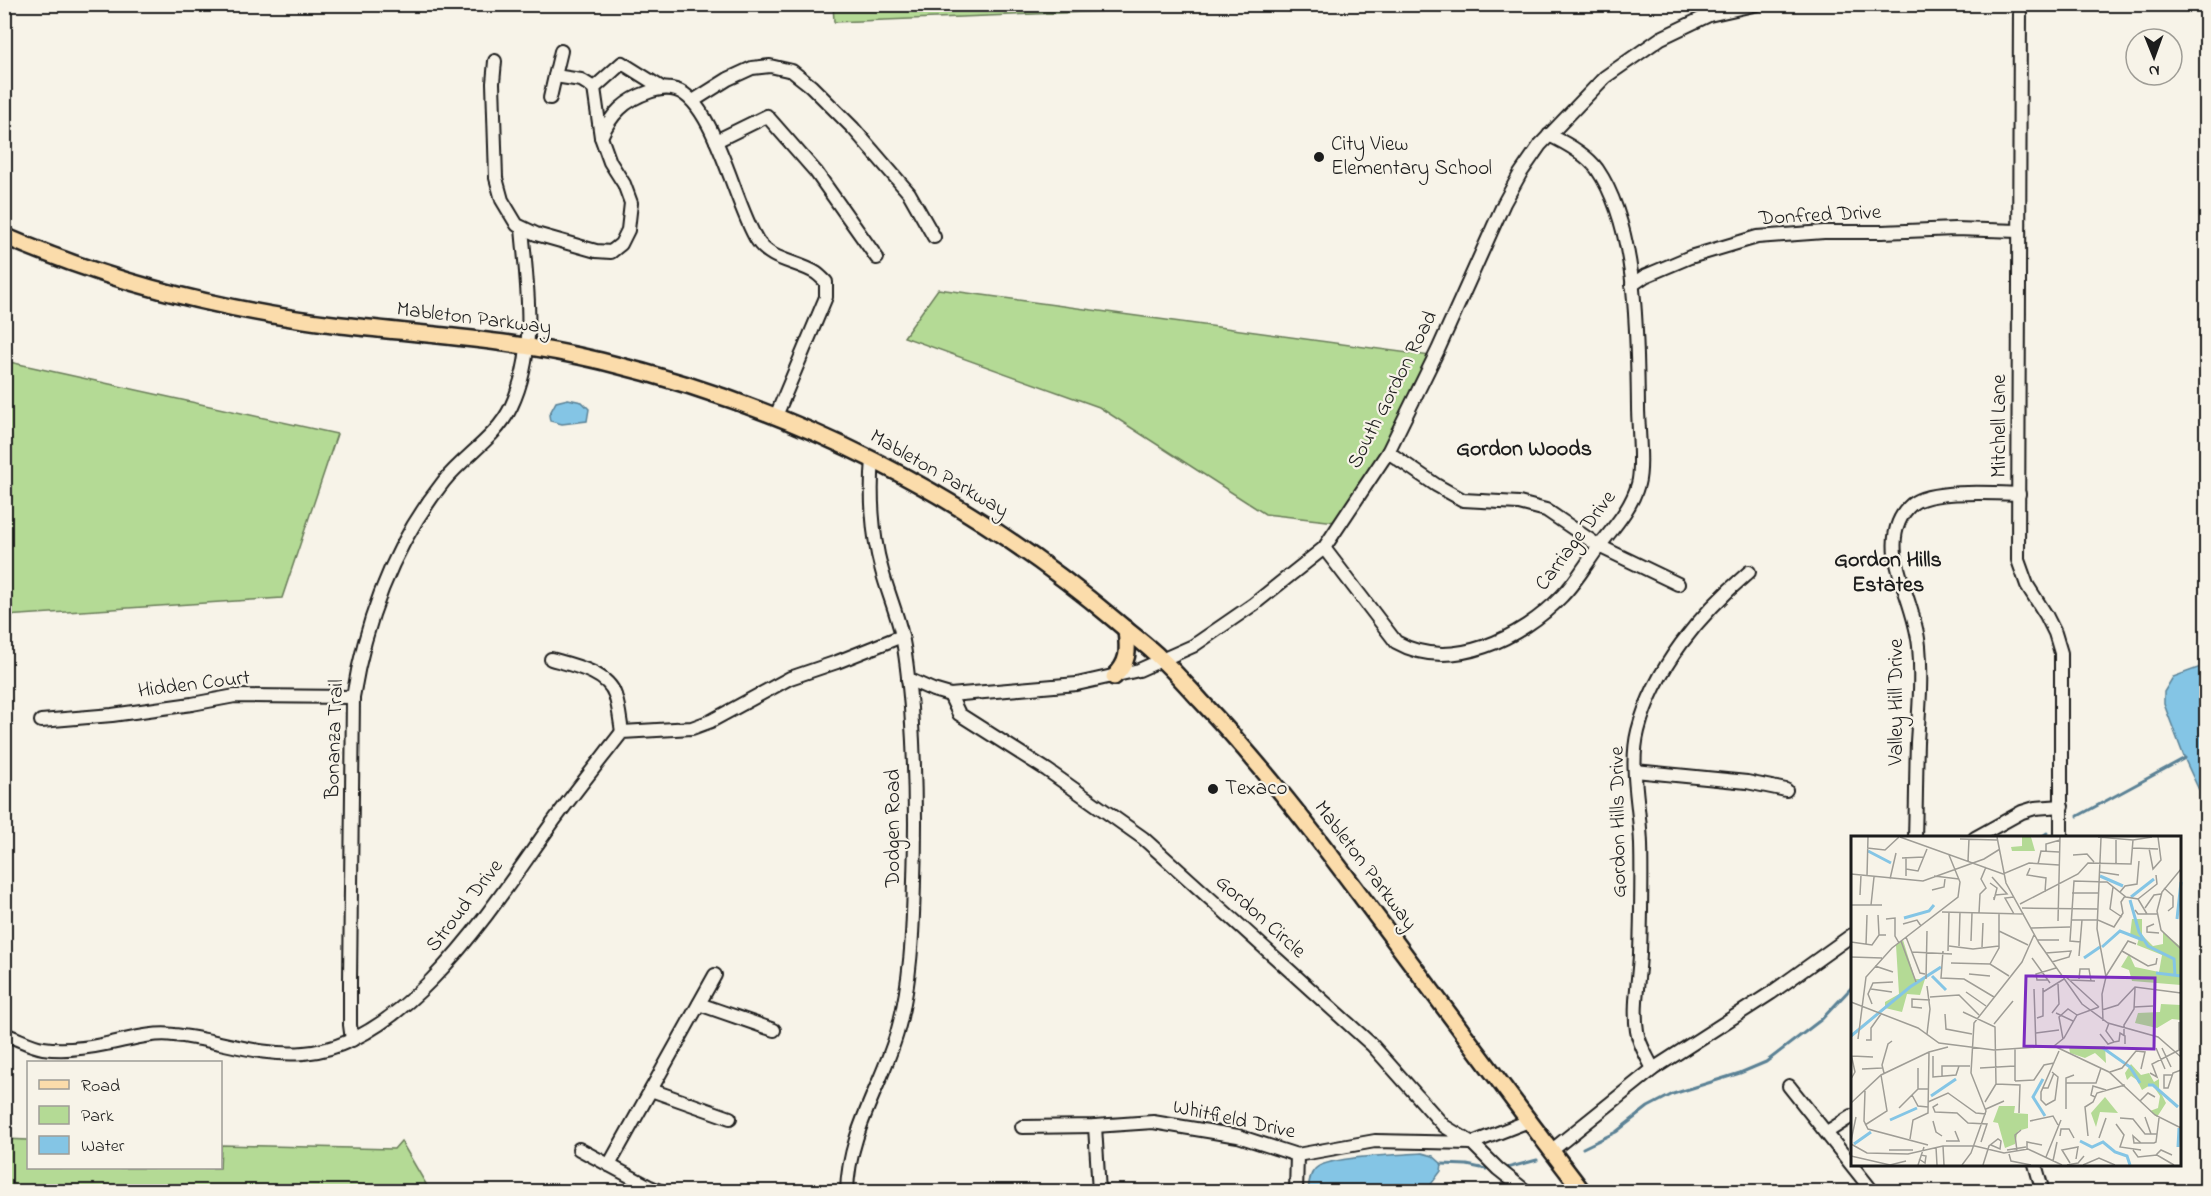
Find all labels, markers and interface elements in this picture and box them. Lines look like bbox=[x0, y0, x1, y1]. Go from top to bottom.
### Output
north arrow bbox=[2124, 27, 2184, 87]
text: N bbox=[2148, 58, 2160, 82]
place label: City View Elementary School bbox=[1331, 130, 1492, 186]
marker: City View Elementary School bbox=[1312, 150, 1326, 164]
street label: Donfred Drive bbox=[1757, 198, 1883, 234]
street label: Mableton Parkway bbox=[395, 295, 553, 345]
street label: South Gordon Road bbox=[1340, 306, 1446, 474]
street label: Mitchell Lane bbox=[1985, 374, 2015, 478]
street label: Mableton Parkway bbox=[863, 422, 1014, 528]
district label: Gordon Woods bbox=[1456, 434, 1592, 466]
street label: Carriage Drive bbox=[1528, 484, 1626, 599]
district label: Gordon Hills Estates bbox=[1834, 545, 1942, 602]
street label: Valley Hill Drive bbox=[1882, 638, 1914, 766]
street label: Hidden Court bbox=[136, 663, 252, 707]
street label: Bonanza Trail bbox=[318, 679, 352, 800]
street label: Gordon Hills Drive bbox=[1603, 745, 1635, 898]
street label: Dodgen Road bbox=[879, 769, 911, 888]
place label: Texaco bbox=[1225, 774, 1288, 804]
marker: Texaco bbox=[1206, 782, 1220, 796]
street label: Mableton Parkway bbox=[1305, 795, 1424, 938]
inset map bbox=[1851, 836, 2181, 1166]
street label: Stroud Drive bbox=[419, 853, 511, 959]
street label: Gordon Circle bbox=[1208, 868, 1312, 966]
legend bbox=[27, 1061, 222, 1169]
text: Road bbox=[81, 1074, 120, 1100]
street label: Whitfield Drive bbox=[1170, 1092, 1299, 1148]
text: Park bbox=[81, 1104, 114, 1130]
text: Water bbox=[81, 1134, 125, 1160]

